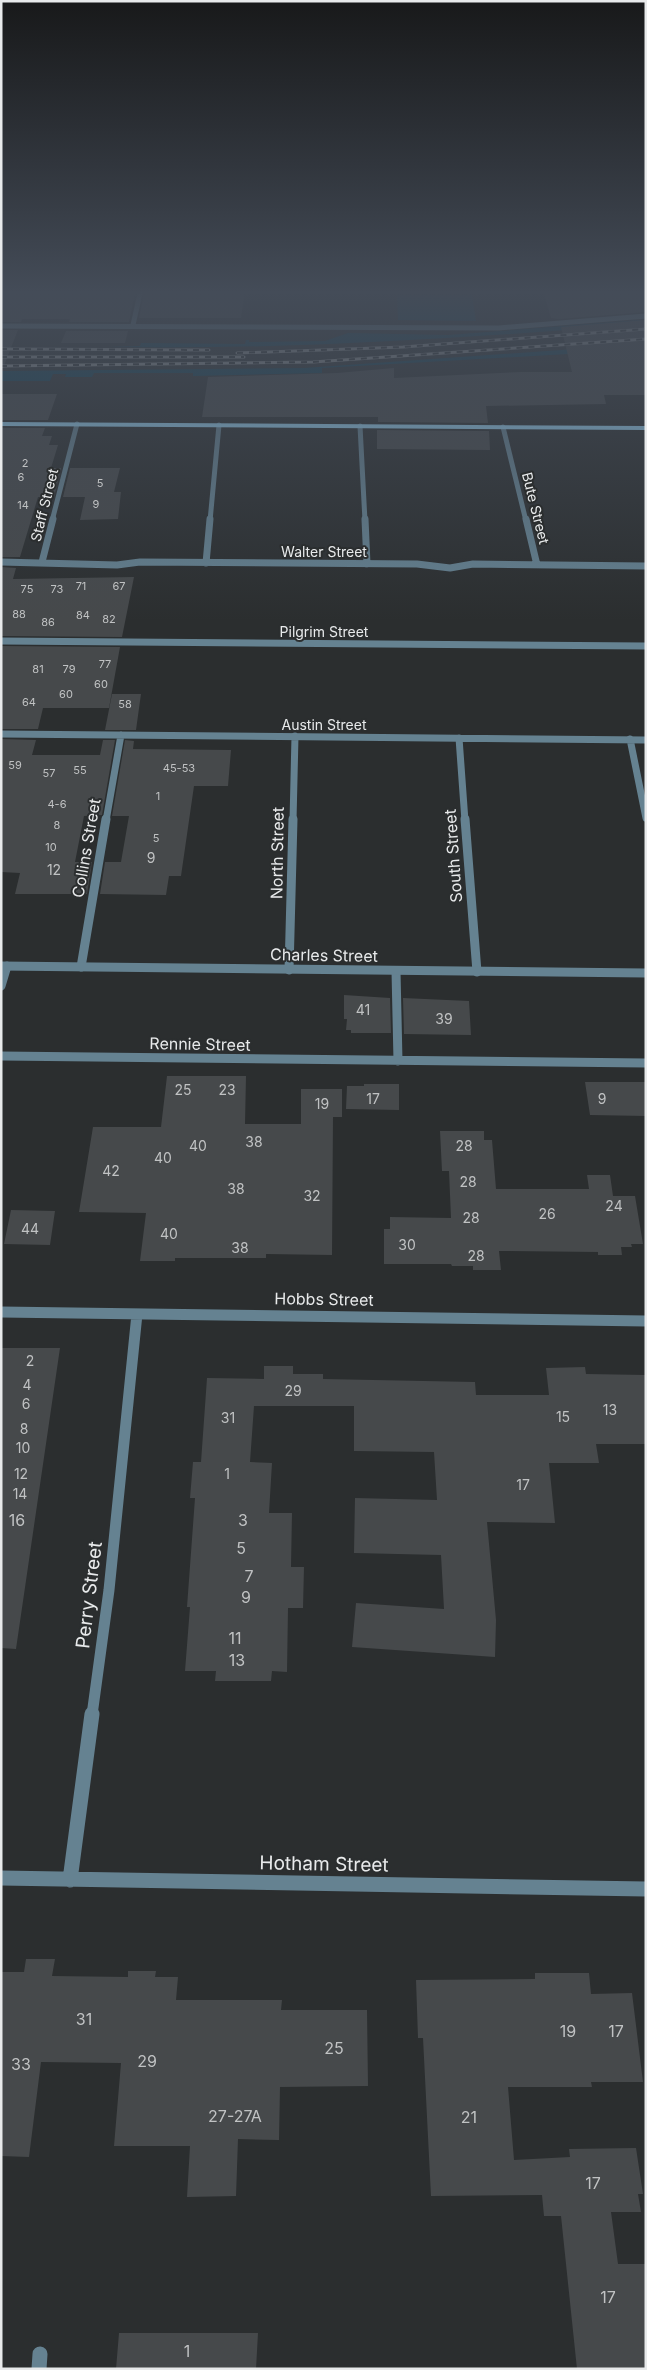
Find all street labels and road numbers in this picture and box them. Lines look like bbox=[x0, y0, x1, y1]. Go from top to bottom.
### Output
street label: Staff Street bbox=[27, 466, 61, 543]
street label: Bute Street bbox=[519, 470, 553, 546]
street label: Walter Street bbox=[281, 543, 367, 560]
street label: Pilgrim Street bbox=[280, 623, 369, 640]
street label: Austin Street bbox=[281, 716, 367, 733]
street label: Collins Street bbox=[67, 797, 105, 899]
street label: North Street bbox=[266, 807, 288, 899]
street label: South Street bbox=[440, 809, 466, 903]
street label: Charles Street bbox=[270, 944, 378, 966]
street label: Rennie Street bbox=[149, 1033, 251, 1055]
street label: Hobbs Street bbox=[274, 1288, 374, 1310]
street label: Perry Street bbox=[71, 1540, 107, 1650]
street label: Hotham Street bbox=[259, 1851, 389, 1877]

